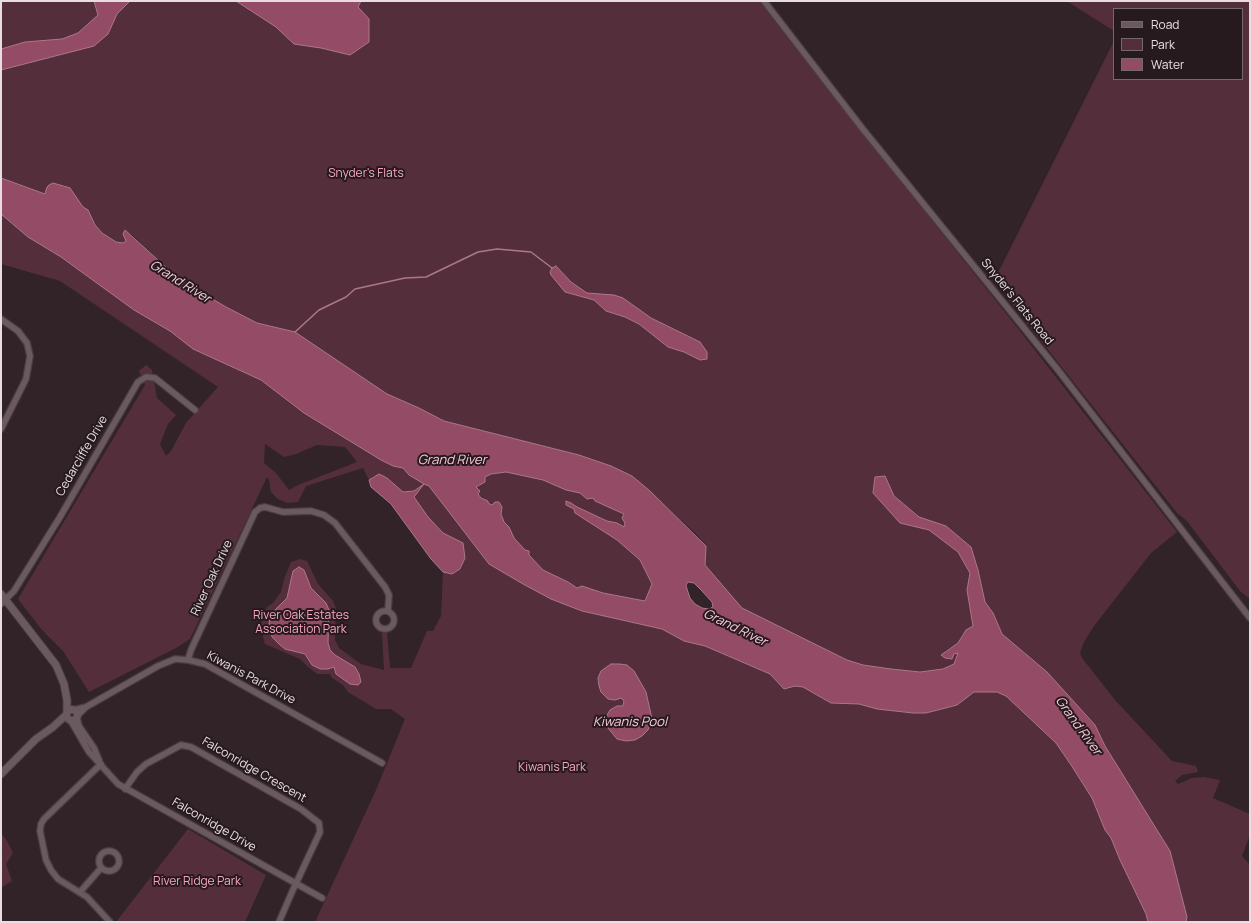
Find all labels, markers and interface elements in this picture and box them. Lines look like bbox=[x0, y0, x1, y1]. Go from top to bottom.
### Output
legend bbox=[1113, 8, 1243, 80]
text: Road bbox=[1151, 16, 1179, 33]
text: Park bbox=[1151, 36, 1175, 53]
text: Water bbox=[1151, 56, 1184, 73]
park label: Snyder's Flats bbox=[328, 167, 404, 181]
street label: Snyder's Flats Road bbox=[978, 256, 1056, 348]
water label: Grand River bbox=[147, 257, 213, 307]
street label: Cedarcliffe Drive bbox=[53, 413, 111, 499]
water label: Grand River bbox=[418, 452, 486, 468]
street label: River Oak Drive bbox=[188, 538, 236, 618]
water label: Grand River bbox=[701, 606, 769, 650]
park label: River Oak Estates Association Park bbox=[253, 609, 349, 637]
street label: Kiwanis Park Drive bbox=[204, 649, 298, 707]
water label: Grand River bbox=[1052, 694, 1104, 758]
water label: Kiwanis Pool bbox=[593, 714, 667, 730]
street label: Falconridge Crescent bbox=[199, 734, 309, 806]
park label: Kiwanis Park bbox=[518, 761, 586, 775]
street label: Falconridge Drive bbox=[169, 795, 259, 855]
park label: River Ridge Park bbox=[153, 875, 241, 889]

